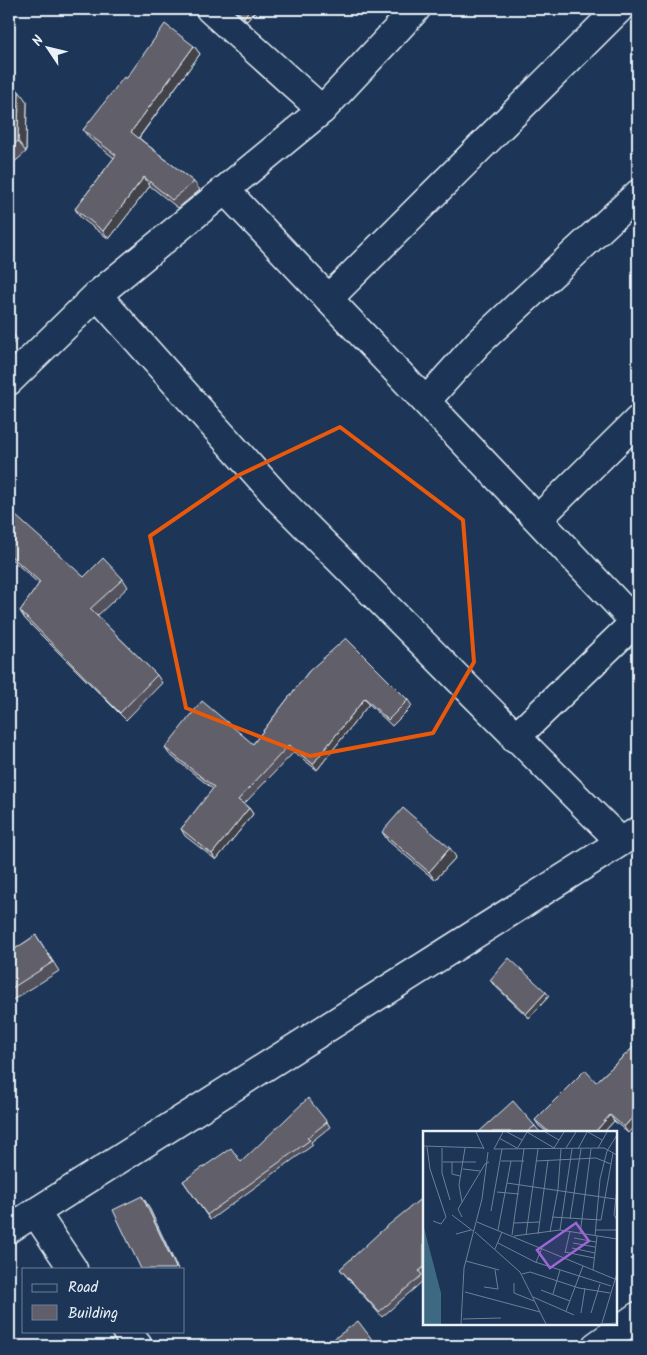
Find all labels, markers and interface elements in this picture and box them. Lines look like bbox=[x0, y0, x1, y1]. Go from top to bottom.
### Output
north arrow bbox=[22, 22, 72, 72]
text: N bbox=[27, 31, 50, 51]
inset map bbox=[423, 1131, 617, 1325]
legend bbox=[22, 1268, 185, 1332]
text: Road bbox=[68, 1276, 99, 1300]
text: Building bbox=[68, 1302, 118, 1326]

